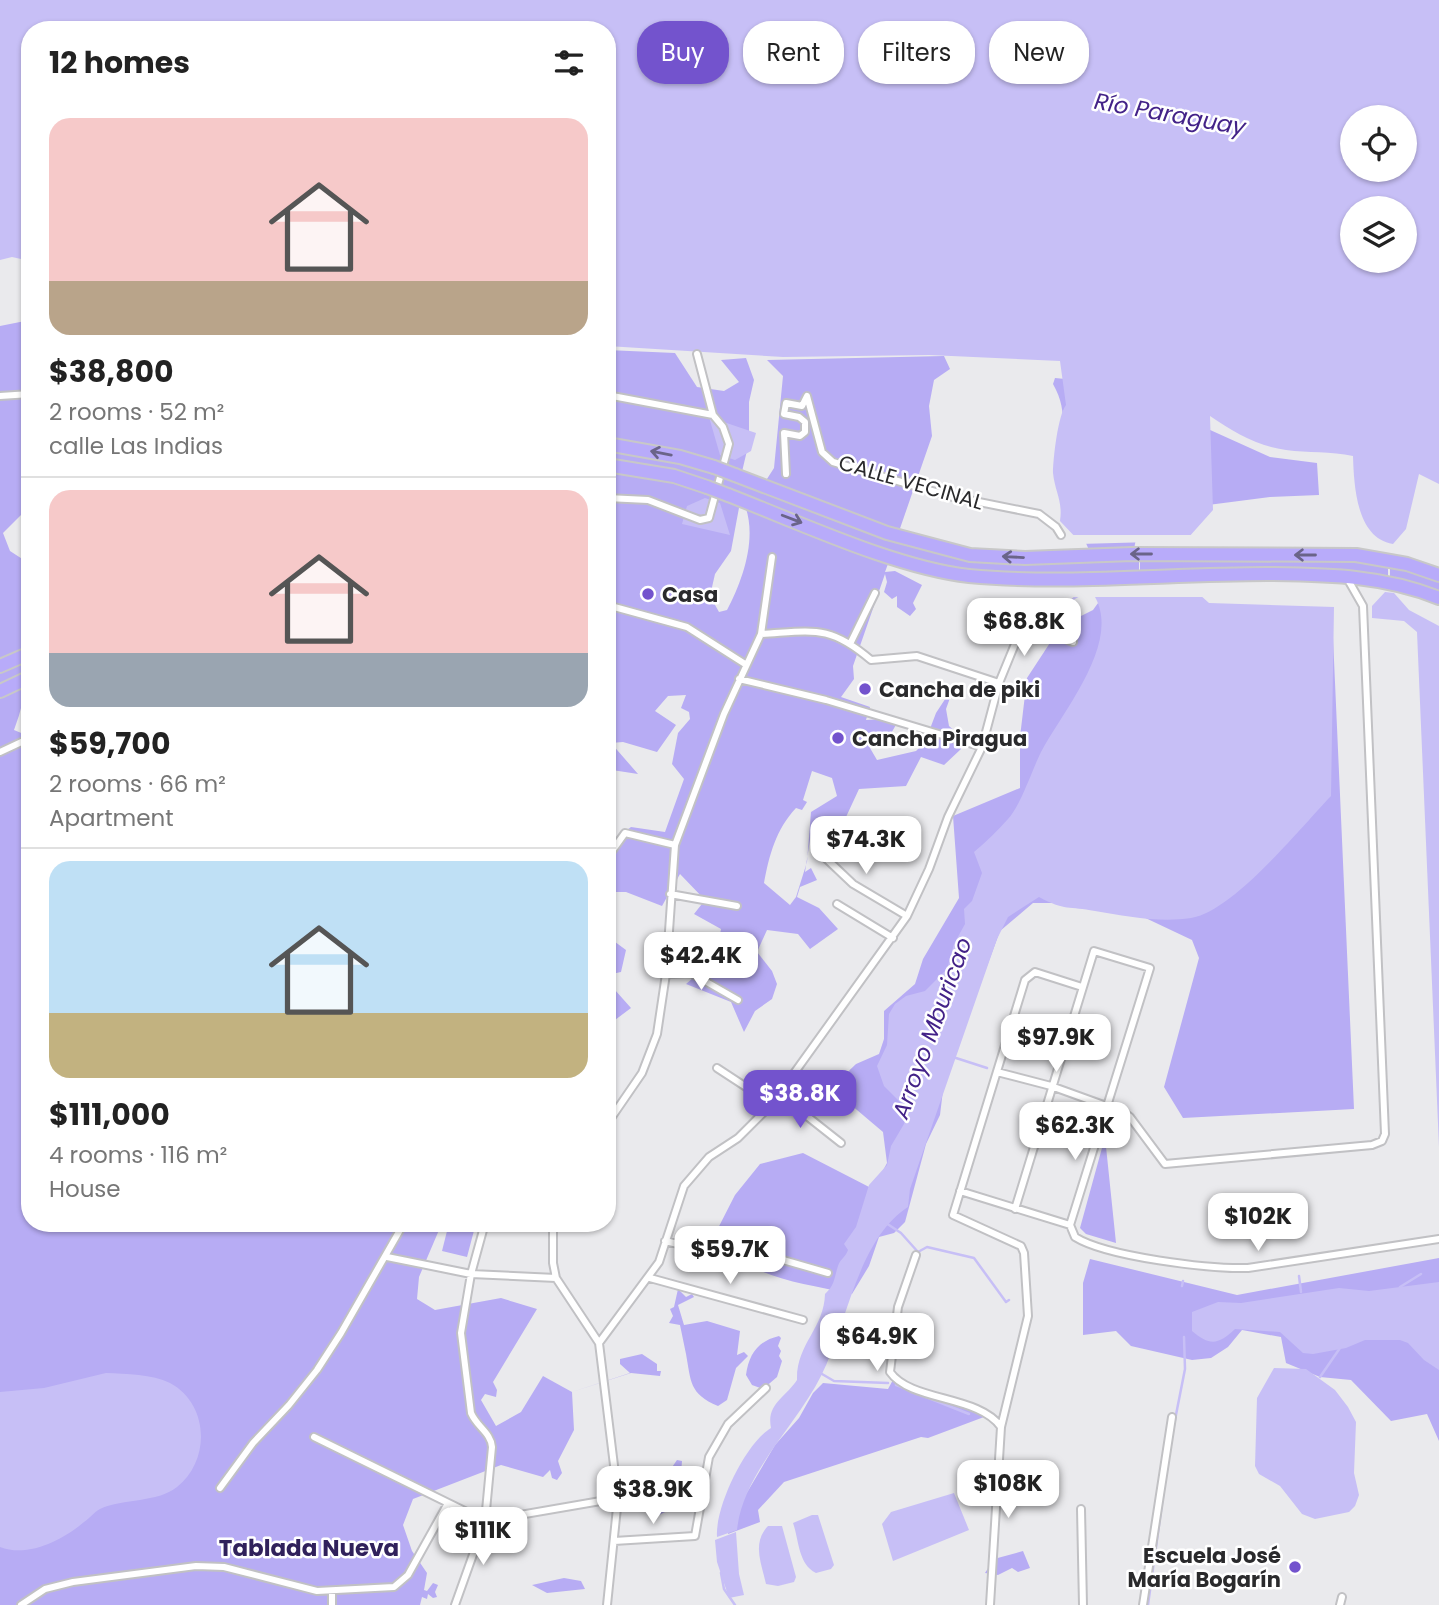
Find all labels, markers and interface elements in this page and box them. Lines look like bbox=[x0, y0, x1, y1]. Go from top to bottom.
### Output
chip: Buy bbox=[637, 21, 729, 84]
chip: Rent bbox=[743, 21, 844, 84]
chip: Filters bbox=[858, 21, 975, 84]
chip: New bbox=[989, 21, 1089, 84]
text: 12 homes bbox=[49, 41, 190, 84]
icon: filters bbox=[550, 44, 588, 82]
water label: Río Paraguay bbox=[1092, 85, 1249, 143]
map controls bbox=[1340, 105, 1417, 273]
button: locate bbox=[1340, 105, 1417, 182]
icon: home bbox=[256, 164, 382, 290]
button: layers bbox=[1340, 196, 1417, 273]
text: $38,800 bbox=[49, 350, 174, 393]
text: 2 rooms · 52 m² bbox=[49, 396, 224, 428]
text: calle Las Indias bbox=[49, 430, 223, 462]
one-way arrow bbox=[650, 446, 673, 459]
street label: CALLE VECINAL bbox=[835, 447, 987, 517]
one-way arrow bbox=[780, 514, 802, 526]
icon: home bbox=[256, 536, 382, 662]
one-way arrow bbox=[1130, 547, 1153, 561]
one-way arrow bbox=[1294, 548, 1317, 562]
one-way arrow bbox=[1002, 550, 1025, 563]
place label: Casa bbox=[662, 580, 718, 609]
marker: Casa bbox=[640, 586, 656, 602]
pin: $68.8K bbox=[967, 598, 1081, 658]
text: $68.8K bbox=[983, 605, 1065, 637]
place label: Cancha de piki bbox=[879, 675, 1040, 704]
marker: Cancha de piki bbox=[857, 681, 873, 697]
text: $59,700 bbox=[49, 722, 170, 765]
place label: Cancha Piragua bbox=[852, 724, 1027, 753]
marker: Cancha Piragua bbox=[830, 730, 846, 746]
text: 2 rooms · 66 m² bbox=[49, 768, 226, 800]
text: Apartment bbox=[49, 802, 174, 834]
pin: $74.3K bbox=[809, 816, 923, 876]
text: $74.3K bbox=[826, 823, 906, 855]
icon: home bbox=[256, 907, 382, 1033]
pin: $42.4K bbox=[644, 932, 758, 992]
water label: Arroyo Mburicao bbox=[884, 933, 980, 1124]
text: $42.4K bbox=[660, 939, 742, 971]
pin: $97.9K bbox=[999, 1014, 1113, 1074]
text: $97.9K bbox=[1017, 1021, 1095, 1053]
pin: $38.8K bbox=[743, 1070, 857, 1130]
text: $38.8K bbox=[759, 1077, 841, 1109]
text: $111,000 bbox=[49, 1093, 170, 1136]
pin: $62.3K bbox=[1018, 1102, 1132, 1162]
text: $62.3K bbox=[1035, 1109, 1115, 1141]
text: 4 rooms · 116 m² bbox=[49, 1139, 227, 1171]
text: House bbox=[49, 1173, 121, 1205]
pin: $102K bbox=[1209, 1194, 1307, 1253]
text: $102K bbox=[1224, 1200, 1292, 1232]
pin: $59.7K bbox=[673, 1226, 787, 1286]
text: $59.7K bbox=[690, 1233, 770, 1265]
pin: $64.9K bbox=[820, 1314, 934, 1373]
text: $64.9K bbox=[836, 1320, 918, 1352]
pin: $108K bbox=[959, 1460, 1057, 1520]
pin: $38.9K bbox=[596, 1466, 710, 1526]
text: $108K bbox=[973, 1467, 1043, 1499]
text: $38.9K bbox=[613, 1473, 693, 1505]
pin: $111K bbox=[434, 1508, 532, 1567]
text: $111K bbox=[454, 1514, 512, 1546]
district label: Tablada Nueva bbox=[219, 1532, 399, 1564]
place label: Escuela José María Bogarín bbox=[1127, 1541, 1281, 1594]
marker: Escuela José María Bogarín bbox=[1287, 1559, 1303, 1575]

